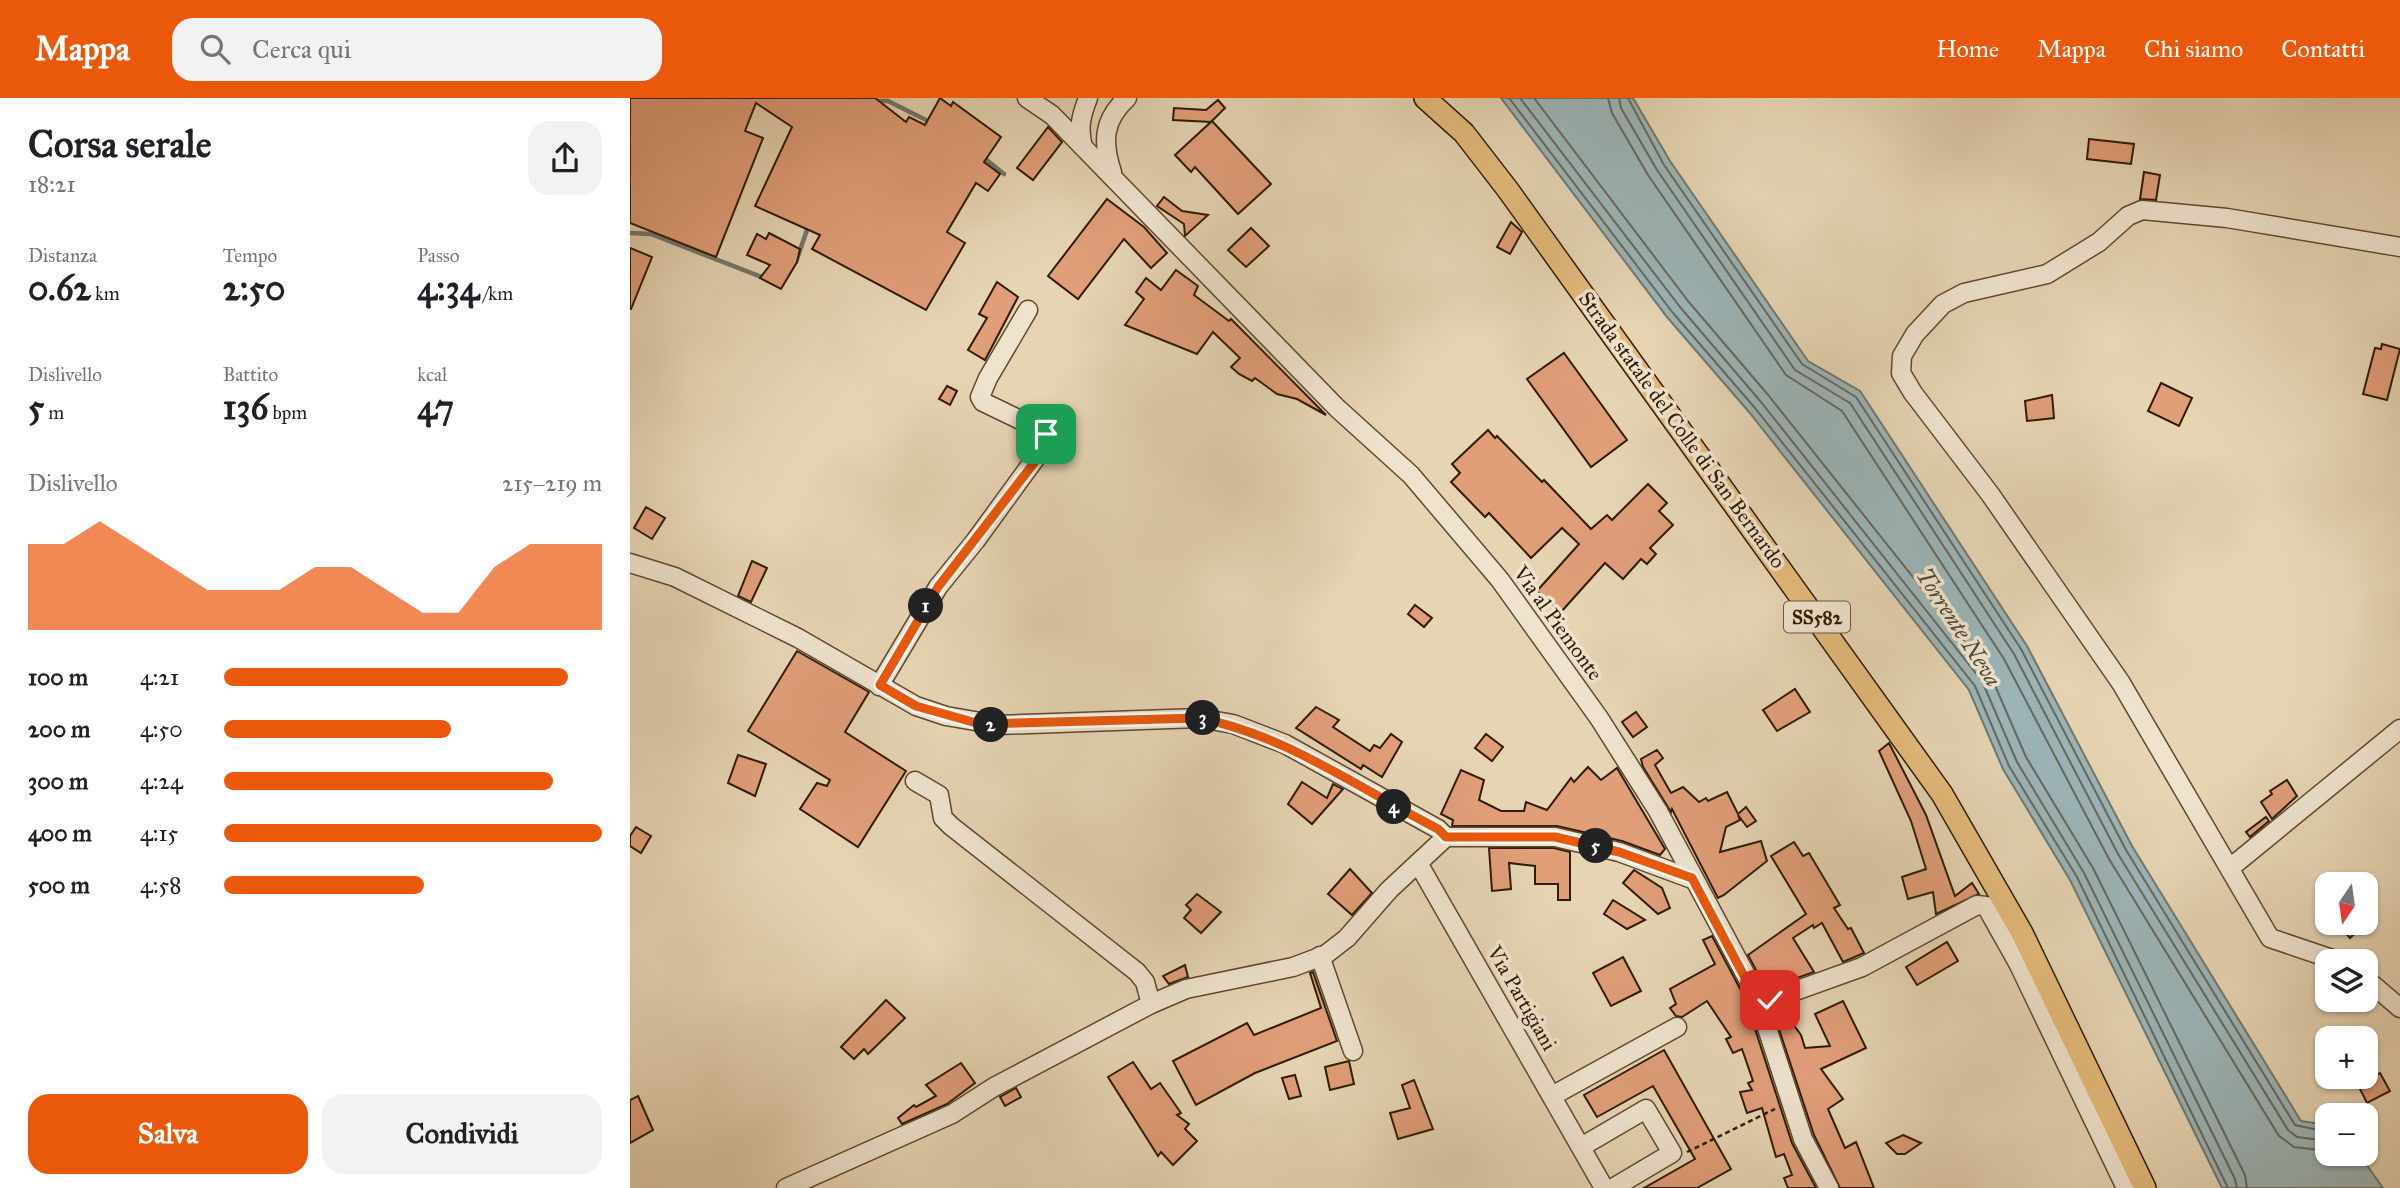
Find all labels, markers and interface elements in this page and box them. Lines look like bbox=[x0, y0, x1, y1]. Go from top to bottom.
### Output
search box bbox=[172, 18, 662, 81]
text: Mappa bbox=[35, 29, 130, 69]
icon: search bbox=[196, 30, 234, 68]
text: Cerca qui bbox=[252, 33, 351, 65]
text: Home bbox=[1936, 34, 1999, 64]
text: Mappa bbox=[2037, 34, 2106, 64]
text: Chi siamo bbox=[2144, 34, 2243, 64]
text: Contatti bbox=[2281, 34, 2365, 64]
text: Corsa serale bbox=[28, 121, 212, 167]
button: share bbox=[528, 121, 602, 195]
text: 18:21 bbox=[28, 170, 76, 198]
text: Distanza bbox=[28, 244, 97, 267]
text: Tempo bbox=[223, 244, 277, 267]
text: Passo bbox=[417, 244, 459, 267]
text: 0.62 bbox=[28, 267, 91, 310]
text: 2:50 bbox=[223, 267, 285, 310]
text: 4:34 bbox=[417, 267, 479, 310]
text: km bbox=[91, 282, 120, 305]
text: /km bbox=[479, 282, 513, 305]
street label: Strada statale del Colle di San Bernardo bbox=[1573, 287, 1791, 574]
text: Dislivello bbox=[28, 363, 102, 386]
text: Battito bbox=[223, 363, 278, 386]
text: kcal bbox=[417, 363, 447, 386]
text: 5 bbox=[28, 386, 44, 429]
text: 136 bbox=[223, 386, 268, 429]
text: 47 bbox=[417, 386, 454, 429]
text: m bbox=[44, 401, 64, 424]
text: bpm bbox=[268, 401, 307, 424]
pin bbox=[1016, 404, 1076, 464]
icon: arrive bbox=[1027, 415, 1065, 453]
text: Dislivello bbox=[28, 469, 118, 497]
text: 215–219 m bbox=[502, 469, 602, 497]
street label: Via al Piemonte bbox=[1507, 560, 1608, 685]
water label: Torrente Neva bbox=[1910, 563, 2008, 691]
pin: 1 bbox=[908, 588, 944, 624]
text: 1 bbox=[922, 594, 929, 617]
road number: SS582 bbox=[1784, 602, 1850, 632]
text: 100 m bbox=[28, 663, 88, 691]
text: 4:21 bbox=[140, 663, 179, 691]
pin: 3 bbox=[1186, 700, 1220, 736]
text: 3 bbox=[1199, 706, 1206, 729]
pin: 2 bbox=[974, 708, 1008, 742]
text: 2 bbox=[986, 713, 995, 736]
text: 200 m bbox=[28, 715, 90, 743]
text: 4:50 bbox=[140, 715, 183, 743]
text: 300 m bbox=[28, 767, 88, 795]
text: 4:24 bbox=[140, 767, 183, 795]
pin: 4 bbox=[1376, 790, 1412, 824]
text: 4 bbox=[1388, 795, 1399, 818]
text: 400 m bbox=[28, 819, 92, 847]
text: 4:15 bbox=[140, 819, 178, 847]
pin: 5 bbox=[1578, 828, 1614, 864]
text: 5 bbox=[1591, 834, 1600, 857]
text: 500 m bbox=[28, 871, 90, 899]
text: 4:58 bbox=[140, 871, 182, 899]
north arrow bbox=[2315, 872, 2378, 934]
map controls bbox=[2315, 872, 2378, 1166]
street label: Via Partigiani bbox=[1481, 940, 1563, 1055]
button: layers bbox=[2315, 949, 2378, 1012]
pin bbox=[1740, 970, 1800, 1030]
icon: check bbox=[1751, 981, 1789, 1019]
button: + bbox=[2315, 1026, 2378, 1089]
button: Salva bbox=[28, 1094, 308, 1174]
button: Condividi bbox=[322, 1094, 602, 1174]
button: − bbox=[2315, 1103, 2378, 1166]

